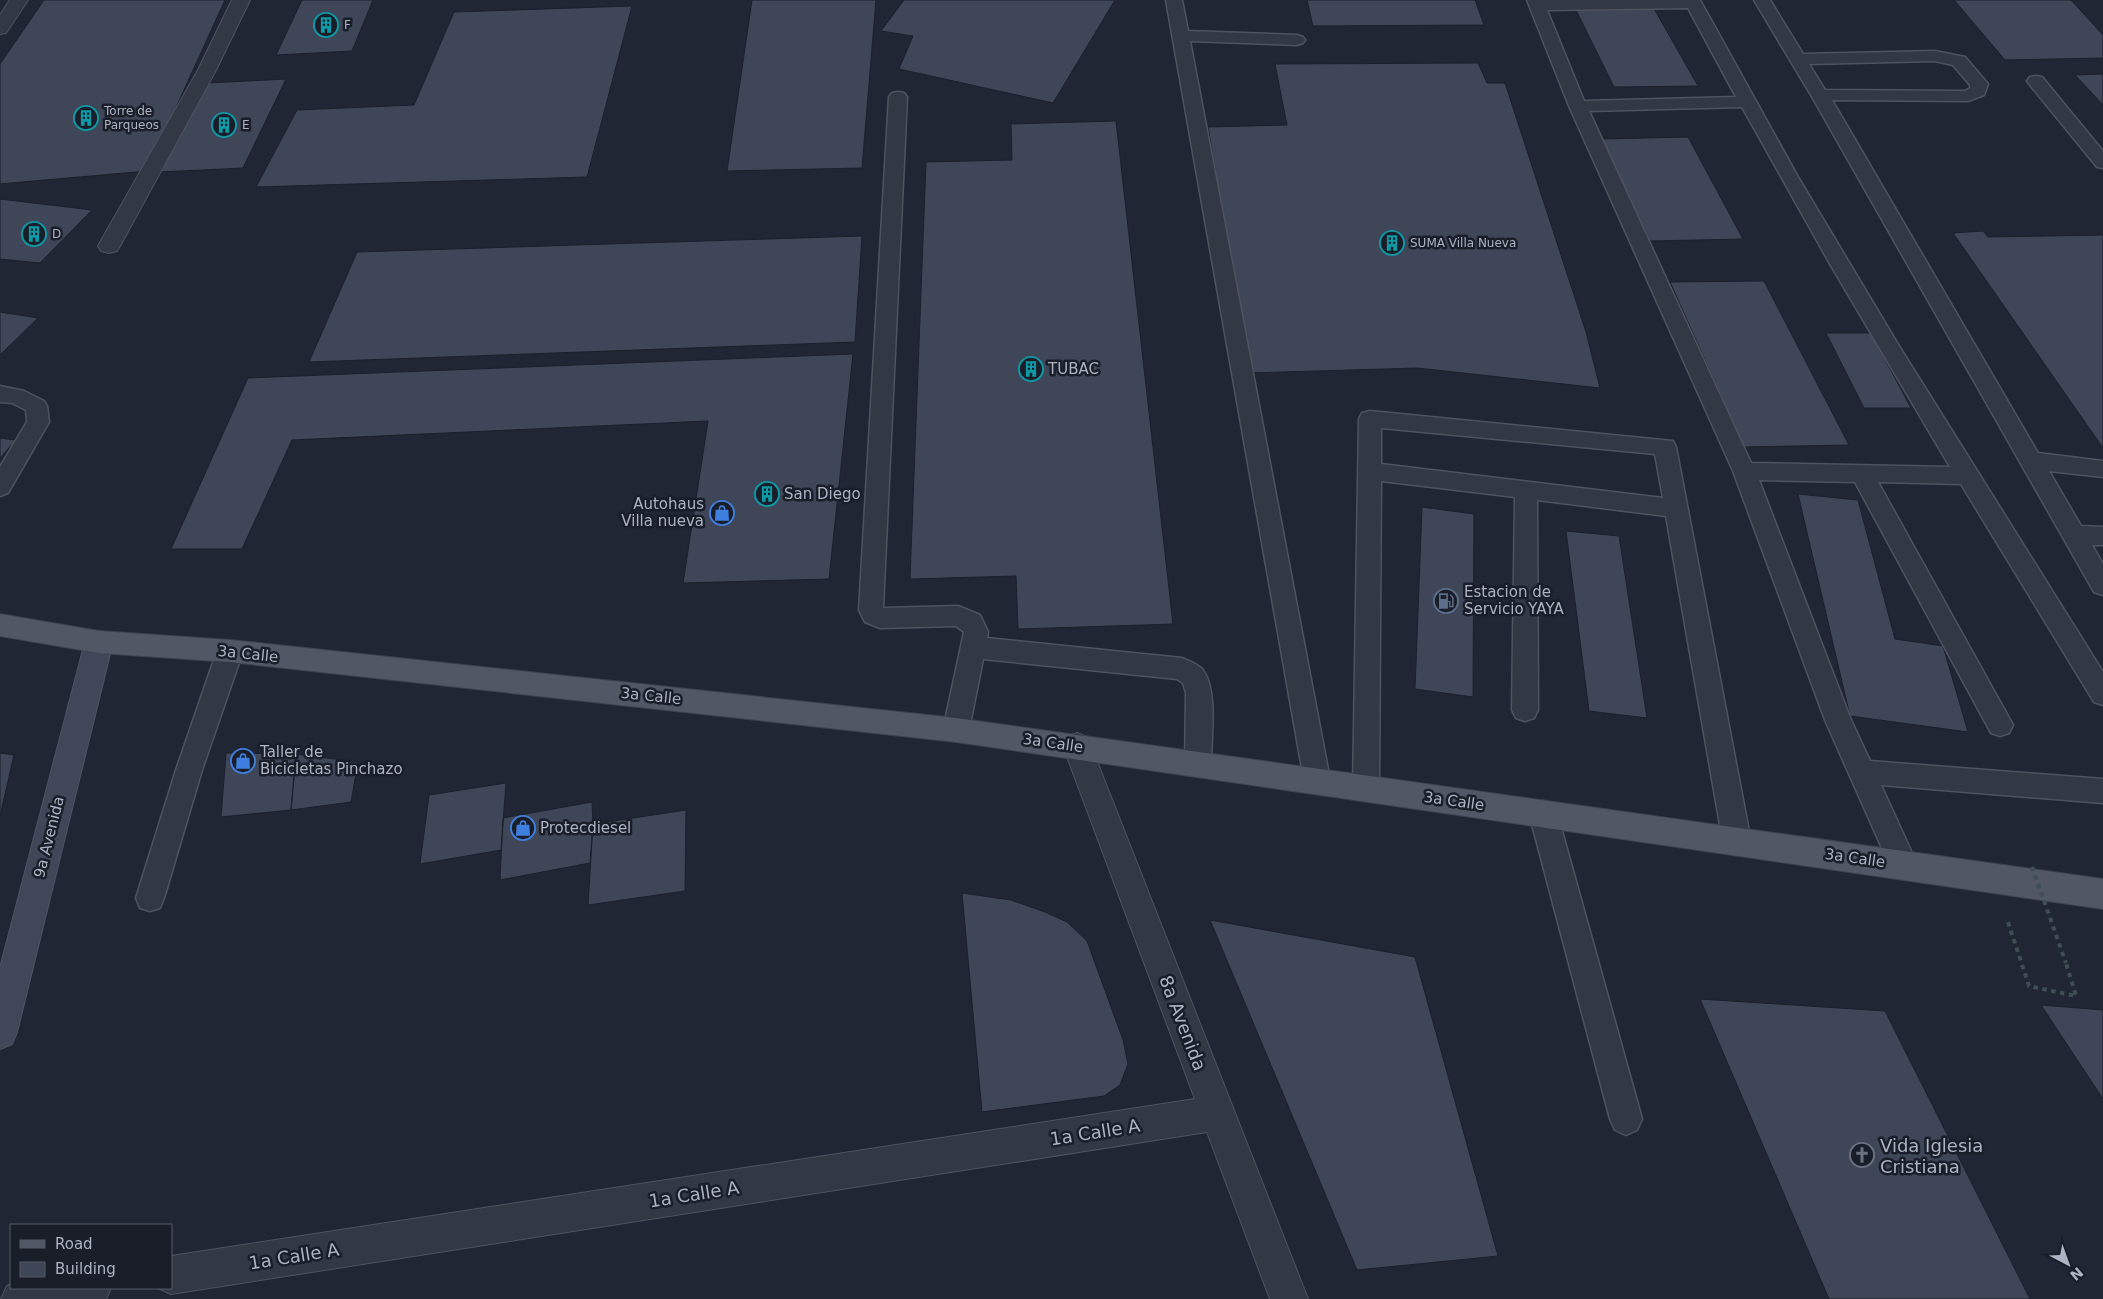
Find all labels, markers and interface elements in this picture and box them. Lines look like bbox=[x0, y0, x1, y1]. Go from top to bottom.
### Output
building icon: F bbox=[313, 12, 339, 38]
place label: F bbox=[344, 18, 351, 32]
place label: Torre de Parqueos bbox=[103, 104, 159, 132]
building icon: Torre de Parqueos bbox=[73, 105, 99, 131]
building icon: E bbox=[211, 112, 237, 138]
place label: E bbox=[242, 118, 250, 132]
building icon: D bbox=[21, 221, 47, 247]
place label: D bbox=[52, 227, 61, 241]
building icon: SUMA Villa Nueva bbox=[1379, 230, 1405, 256]
place label: SUMA Villa Nueva bbox=[1410, 236, 1516, 250]
building icon: TUBAC bbox=[1018, 356, 1044, 382]
place label: TUBAC bbox=[1047, 360, 1099, 378]
building icon: San Diego bbox=[754, 481, 780, 507]
place label: San Diego bbox=[784, 485, 861, 503]
place label: Autohaus Villa nueva bbox=[621, 495, 704, 530]
shop icon: Autohaus Villa nueva bbox=[709, 500, 735, 526]
place label: Estacion de Servicio YAYA bbox=[1464, 583, 1564, 618]
fuel station icon: Estacion de Servicio YAYA bbox=[1433, 588, 1459, 614]
street label: 3a Calle bbox=[217, 642, 279, 666]
street label: 3a Calle bbox=[620, 684, 682, 708]
street label: 3a Calle bbox=[1022, 730, 1084, 756]
place label: Taller de Bicicletas Pinchazo bbox=[259, 743, 403, 778]
shop icon: Taller de Bicicletas Pinchazo bbox=[230, 748, 256, 774]
street label: 3a Calle bbox=[1423, 788, 1485, 814]
street label: 9a Avenida bbox=[30, 794, 68, 880]
shop icon: Protecdiesel bbox=[510, 815, 536, 841]
place label: Protecdiesel bbox=[540, 819, 631, 837]
street label: 3a Calle bbox=[1824, 845, 1886, 871]
street label: 8a Avenida bbox=[1155, 973, 1211, 1073]
street label: 1a Calle A bbox=[1048, 1114, 1142, 1149]
place label: Vida Iglesia Cristiana bbox=[1880, 1135, 1983, 1177]
church icon: Vida Iglesia Cristiana bbox=[1849, 1142, 1875, 1168]
street label: 1a Calle A bbox=[647, 1176, 741, 1211]
legend bbox=[10, 1224, 172, 1289]
text: Road bbox=[55, 1235, 93, 1253]
street label: 1a Calle A bbox=[247, 1238, 341, 1273]
north arrow bbox=[2043, 1239, 2093, 1289]
text: Building bbox=[55, 1260, 116, 1278]
text: N bbox=[2067, 1264, 2086, 1284]

